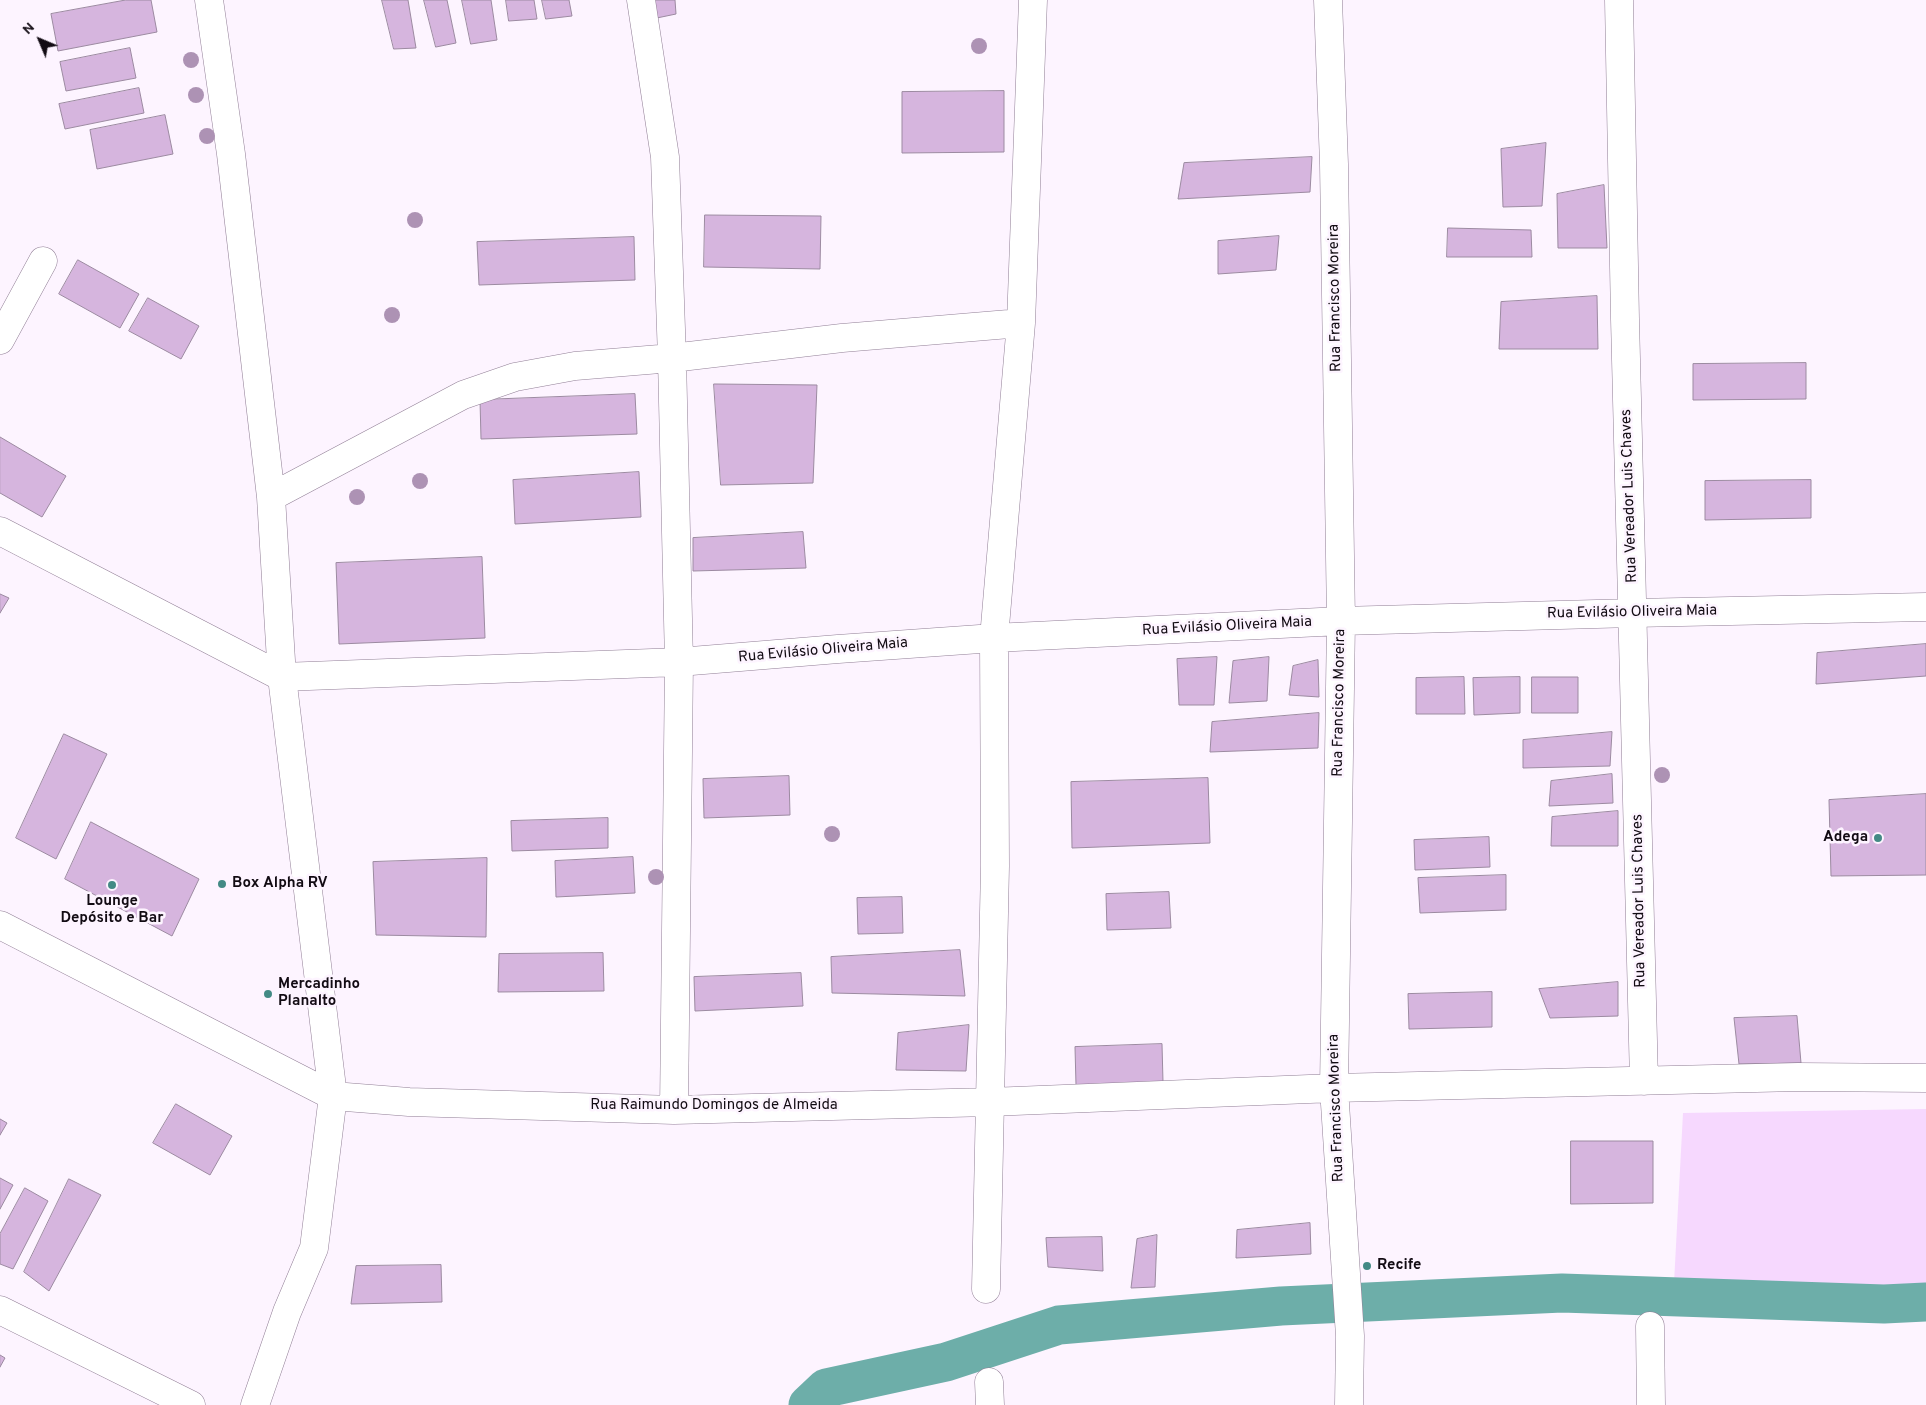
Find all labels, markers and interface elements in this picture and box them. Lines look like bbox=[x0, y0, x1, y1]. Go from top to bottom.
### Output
north arrow bbox=[15, 15, 65, 65]
text: N bbox=[19, 19, 39, 39]
street label: Rua Francisco Moreira bbox=[1326, 224, 1346, 372]
street label: Rua Vereador Luis Chaves bbox=[1618, 409, 1642, 583]
street label: Rua Evilásio Oliveira Maia bbox=[1547, 603, 1717, 623]
street label: Rua Evilásio Oliveira Maia bbox=[1142, 614, 1312, 640]
street label: Rua Francisco Moreira bbox=[1330, 629, 1350, 777]
street label: Rua Evilásio Oliveira Maia bbox=[737, 635, 909, 667]
street label: Rua Vereador Luis Chaves bbox=[1629, 814, 1651, 988]
place label: Adega bbox=[1823, 829, 1868, 847]
marker: Adega bbox=[1872, 832, 1884, 844]
place label: Box Alpha RV bbox=[232, 875, 328, 893]
marker: Box Alpha RV bbox=[216, 878, 228, 890]
marker: Lounge Depósito e Bar bbox=[106, 879, 118, 891]
place label: Lounge Depósito e Bar bbox=[60, 893, 164, 928]
place label: Mercadinho Planalto bbox=[278, 976, 360, 1011]
marker: Mercadinho Planalto bbox=[262, 988, 274, 1000]
street label: Rua Francisco Moreira bbox=[1325, 1034, 1349, 1182]
street label: Rua Raimundo Domingos de Almeida bbox=[590, 1097, 838, 1115]
place label: Recife bbox=[1377, 1257, 1421, 1275]
marker: Recife bbox=[1361, 1260, 1373, 1272]

